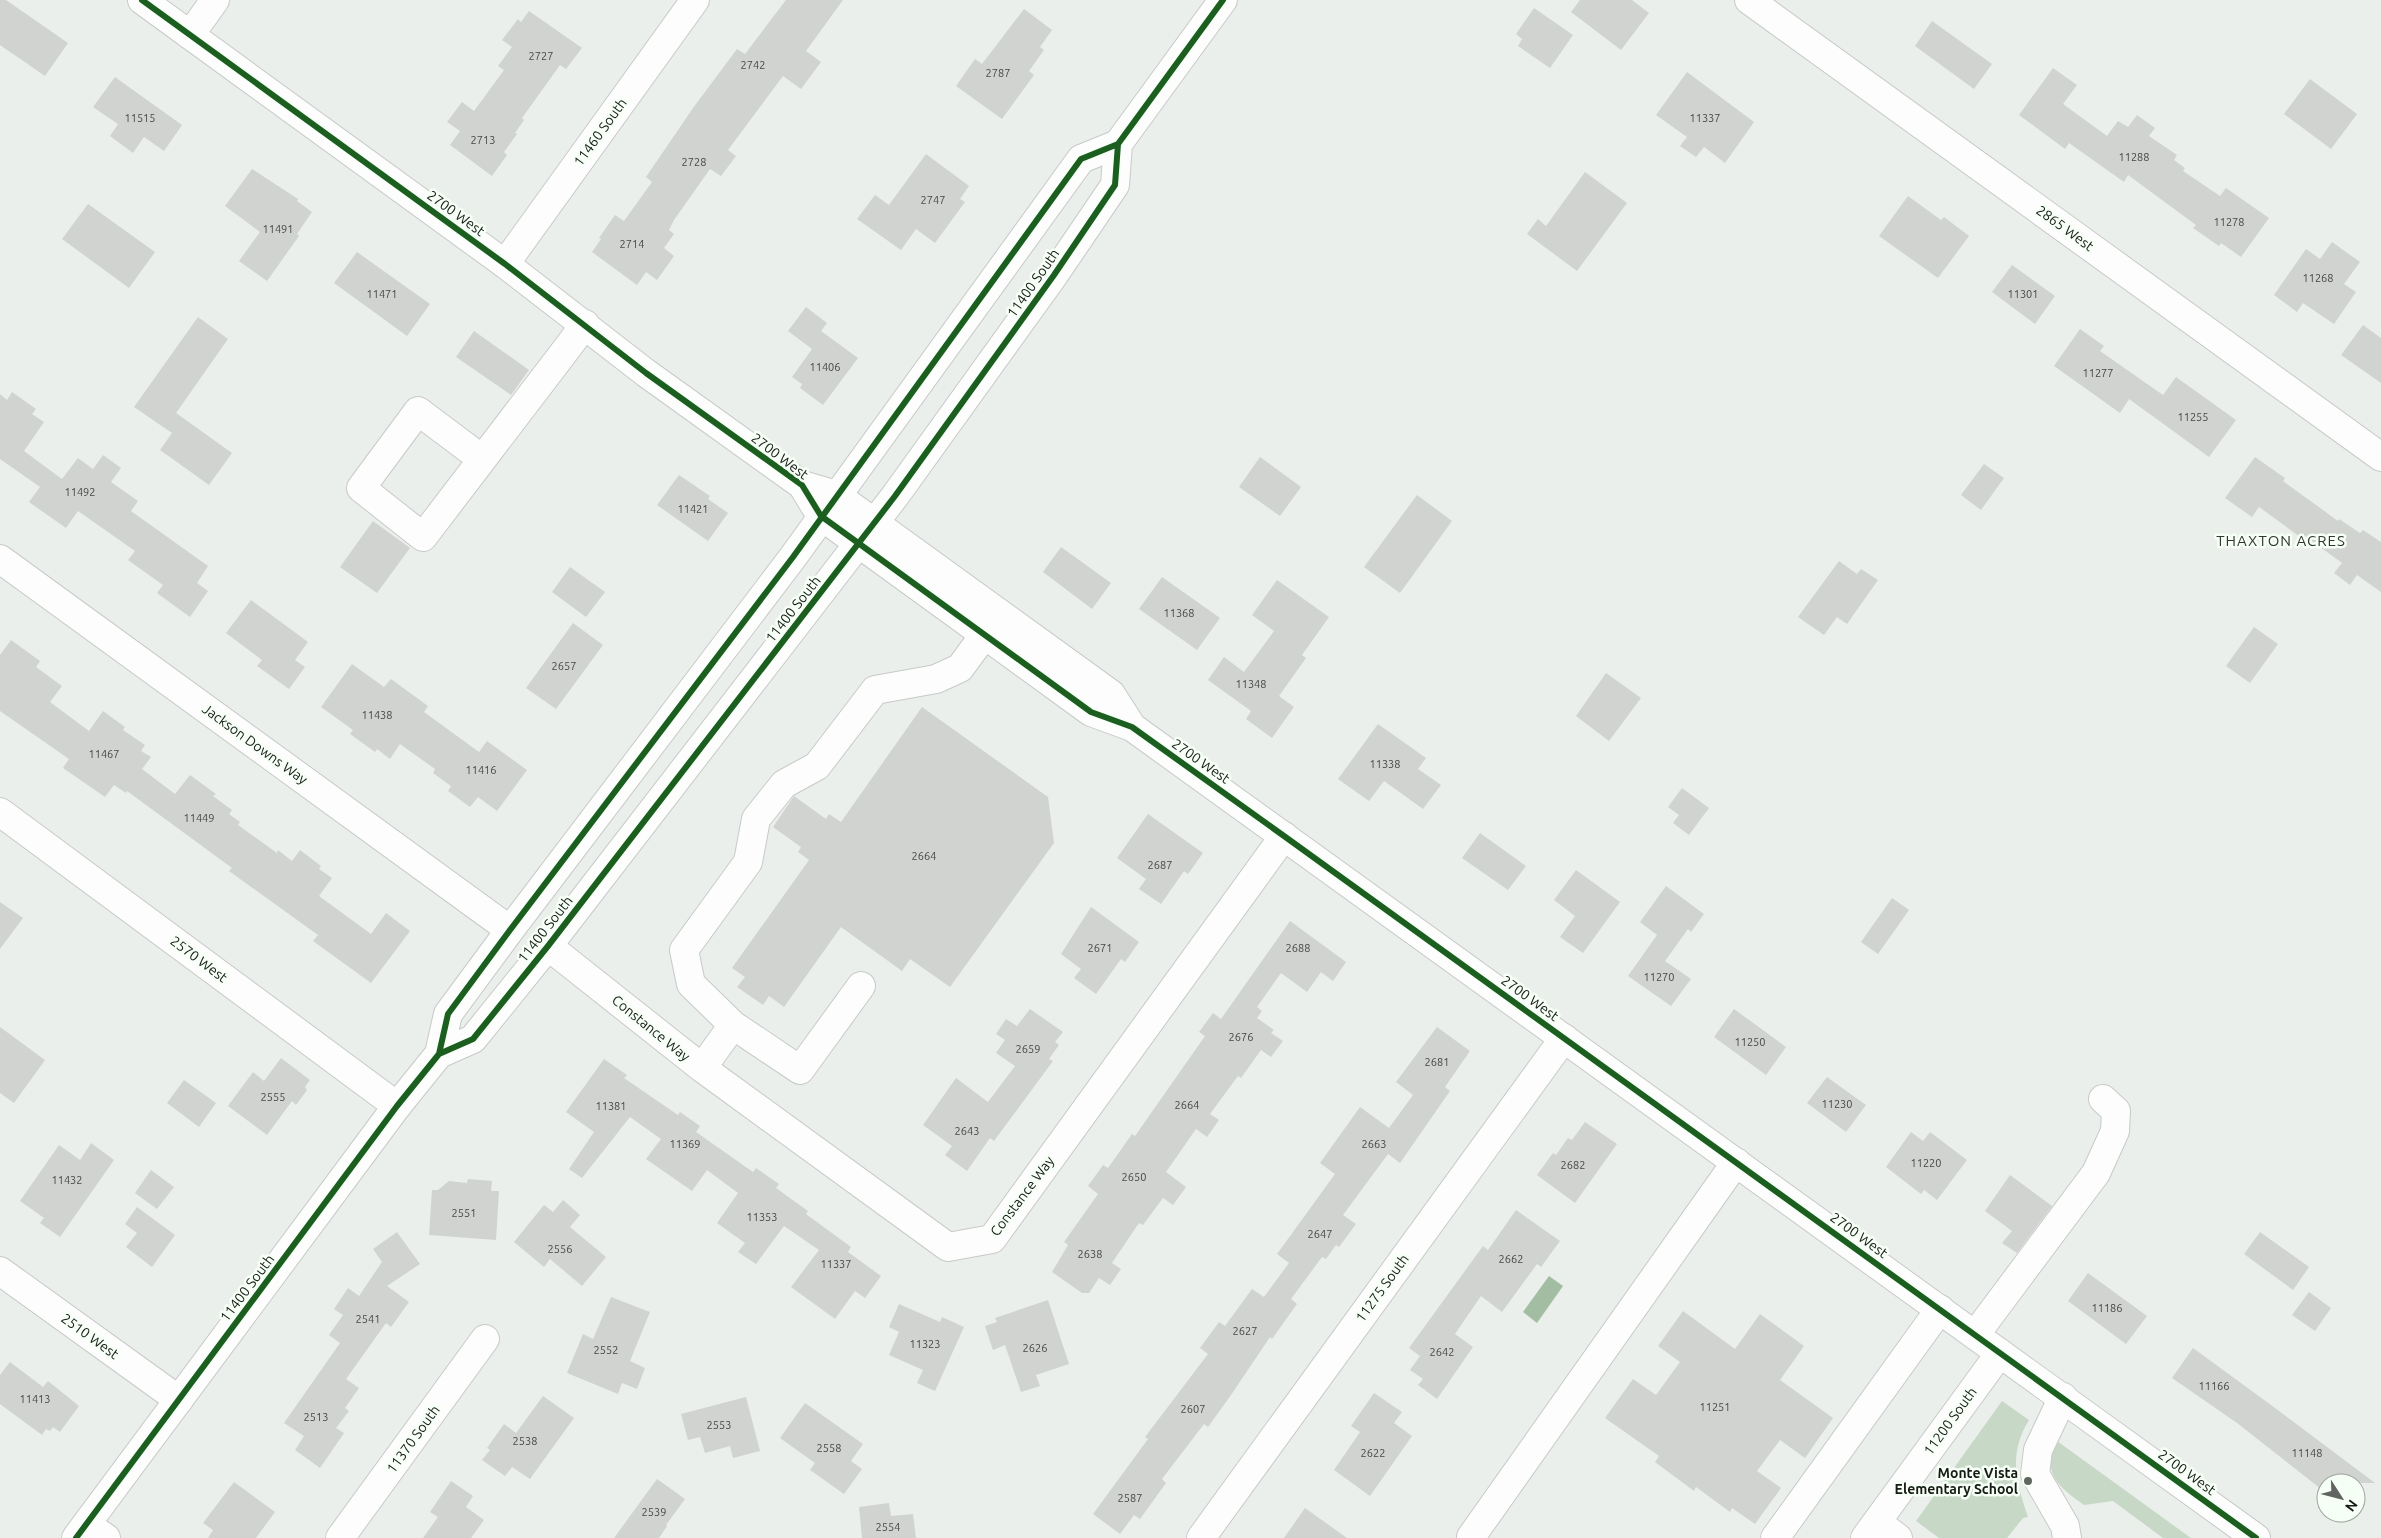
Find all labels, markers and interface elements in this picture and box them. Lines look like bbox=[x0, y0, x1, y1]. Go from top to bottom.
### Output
house number: 2727 bbox=[529, 50, 553, 62]
house number: 2742 bbox=[741, 59, 765, 71]
house number: 2787 bbox=[986, 67, 1010, 79]
street label: 11460 South bbox=[570, 95, 630, 169]
house number: 11515 bbox=[124, 112, 156, 124]
house number: 11337 bbox=[1689, 112, 1721, 124]
house number: 2713 bbox=[471, 134, 495, 146]
house number: 11288 bbox=[2118, 151, 2150, 163]
house number: 2728 bbox=[682, 156, 706, 168]
street label: 2700 West bbox=[424, 187, 488, 239]
house number: 2747 bbox=[921, 194, 945, 206]
street label: 2865 West bbox=[2033, 202, 2097, 254]
house number: 11278 bbox=[2213, 216, 2245, 228]
house number: 11491 bbox=[262, 223, 294, 235]
house number: 2714 bbox=[620, 238, 644, 250]
street label: 11400 South bbox=[1004, 246, 1062, 320]
house number: 11268 bbox=[2302, 272, 2334, 284]
house number: 11471 bbox=[366, 288, 398, 300]
house number: 11301 bbox=[2007, 288, 2039, 300]
house number: 11406 bbox=[809, 361, 841, 373]
house number: 11277 bbox=[2082, 367, 2114, 379]
house number: 11255 bbox=[2177, 411, 2209, 423]
street label: 2700 West bbox=[748, 429, 812, 483]
house number: 11492 bbox=[64, 486, 96, 498]
house number: 11421 bbox=[677, 503, 709, 515]
district label: THAXTON ACRES bbox=[2216, 532, 2346, 549]
street label: 11400 South bbox=[762, 573, 824, 645]
house number: 11368 bbox=[1163, 607, 1195, 619]
house number: 2657 bbox=[552, 660, 576, 672]
house number: 11348 bbox=[1235, 678, 1267, 690]
street label: Jackson Downs Way bbox=[199, 701, 311, 788]
house number: 11438 bbox=[361, 709, 393, 721]
street label: 2700 West bbox=[1169, 735, 1233, 787]
house number: 11467 bbox=[88, 748, 120, 760]
house number: 11338 bbox=[1369, 758, 1401, 770]
house number: 11416 bbox=[465, 764, 497, 776]
house number: 11449 bbox=[183, 812, 215, 824]
house number: 2664 bbox=[912, 850, 936, 862]
house number: 2687 bbox=[1148, 859, 1172, 871]
street label: 11400 South bbox=[514, 893, 576, 965]
street label: 2570 West bbox=[167, 932, 231, 986]
house number: 2671 bbox=[1088, 942, 1112, 954]
house number: 2688 bbox=[1286, 942, 1310, 954]
house number: 11270 bbox=[1643, 971, 1675, 983]
street label: 2700 West bbox=[1498, 972, 1562, 1024]
street label: Constance Way bbox=[609, 992, 693, 1064]
house number: 2676 bbox=[1229, 1031, 1253, 1043]
house number: 11250 bbox=[1734, 1036, 1766, 1048]
house number: 2659 bbox=[1016, 1043, 1040, 1055]
house number: 2681 bbox=[1425, 1056, 1449, 1068]
house number: 2555 bbox=[261, 1091, 285, 1103]
house number: 11230 bbox=[1821, 1098, 1853, 1110]
house number: 2664 bbox=[1175, 1099, 1199, 1111]
house number: 11381 bbox=[595, 1100, 627, 1112]
house number: 2643 bbox=[955, 1125, 979, 1137]
house number: 11369 bbox=[669, 1138, 701, 1150]
house number: 2663 bbox=[1362, 1138, 1386, 1150]
street label: Constance Way bbox=[987, 1153, 1057, 1239]
house number: 11220 bbox=[1910, 1157, 1942, 1169]
house number: 2682 bbox=[1561, 1159, 1585, 1171]
house number: 2650 bbox=[1122, 1171, 1146, 1183]
house number: 11432 bbox=[51, 1174, 83, 1186]
house number: 2551 bbox=[452, 1207, 476, 1219]
street label: 2700 West bbox=[1827, 1209, 1891, 1261]
house number: 11353 bbox=[746, 1211, 778, 1223]
house number: 2647 bbox=[1308, 1228, 1332, 1240]
house number: 2556 bbox=[548, 1243, 572, 1255]
house number: 2638 bbox=[1078, 1248, 1102, 1260]
street label: 11400 South bbox=[217, 1251, 277, 1325]
street label: 11275 South bbox=[1352, 1251, 1412, 1325]
house number: 2662 bbox=[1499, 1253, 1523, 1265]
house number: 11337 bbox=[820, 1258, 852, 1270]
house number: 11186 bbox=[2091, 1302, 2123, 1314]
street label: 2510 West bbox=[58, 1310, 122, 1362]
house number: 2541 bbox=[356, 1313, 380, 1325]
house number: 2627 bbox=[1233, 1325, 1257, 1337]
house number: 11323 bbox=[909, 1338, 941, 1350]
house number: 2626 bbox=[1023, 1342, 1047, 1354]
house number: 2552 bbox=[594, 1344, 618, 1356]
house number: 2642 bbox=[1430, 1346, 1454, 1358]
house number: 11166 bbox=[2198, 1380, 2230, 1392]
street label: 11200 South bbox=[1920, 1384, 1980, 1458]
house number: 11413 bbox=[19, 1393, 51, 1405]
house number: 11251 bbox=[1699, 1401, 1731, 1413]
street label: 11370 South bbox=[383, 1402, 443, 1476]
house number: 2607 bbox=[1181, 1403, 1205, 1415]
house number: 2513 bbox=[304, 1411, 328, 1423]
house number: 2553 bbox=[707, 1419, 731, 1431]
house number: 2538 bbox=[513, 1435, 537, 1447]
house number: 2558 bbox=[817, 1442, 841, 1454]
street label: 2700 West bbox=[2155, 1446, 2219, 1498]
house number: 2622 bbox=[1361, 1447, 1385, 1459]
house number: 11148 bbox=[2291, 1447, 2323, 1459]
place label: Monte Vista Elementary School bbox=[1895, 1465, 2018, 1497]
north arrow bbox=[2316, 1473, 2366, 1523]
marker: Monte Vista Elementary School bbox=[2022, 1475, 2034, 1487]
house number: 2587 bbox=[1118, 1492, 1142, 1504]
text: N bbox=[2342, 1497, 2361, 1515]
house number: 2539 bbox=[642, 1506, 666, 1518]
house number: 2554 bbox=[876, 1521, 900, 1533]

